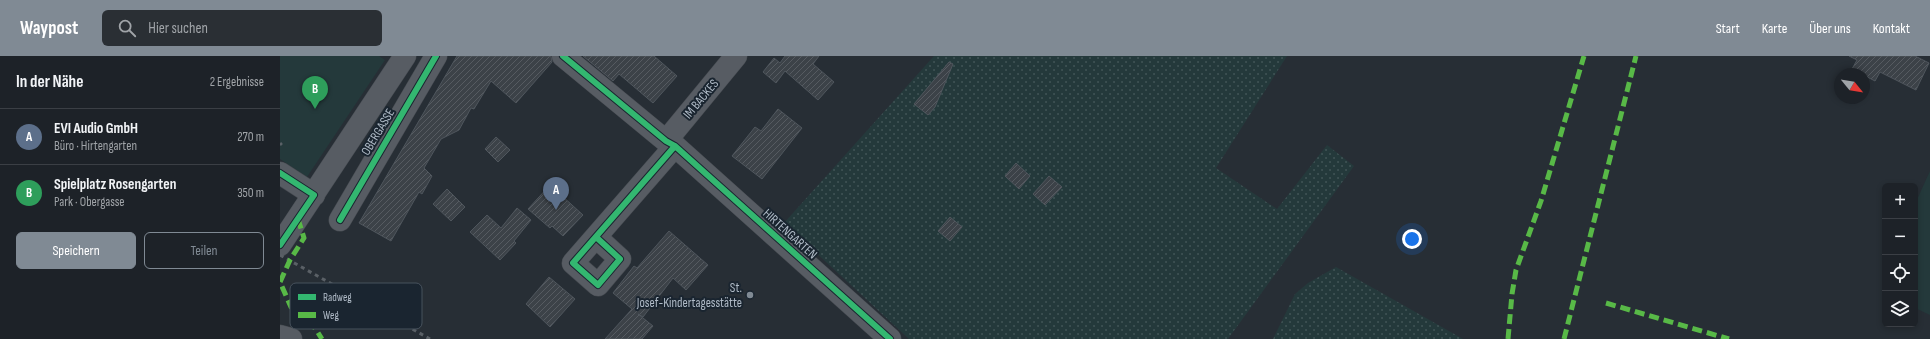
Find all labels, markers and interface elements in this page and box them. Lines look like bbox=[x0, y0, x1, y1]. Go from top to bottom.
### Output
search box bbox=[102, 10, 382, 46]
text: Waypost bbox=[20, 17, 78, 40]
icon: search bbox=[116, 17, 138, 39]
text: Hier suchen bbox=[148, 19, 208, 38]
text: Start bbox=[1716, 20, 1740, 37]
text: Karte bbox=[1762, 20, 1787, 37]
text: Über uns bbox=[1809, 20, 1851, 37]
text: Kontakt bbox=[1873, 20, 1910, 37]
north arrow bbox=[1834, 68, 1870, 104]
text: In der Nähe bbox=[16, 72, 83, 92]
text: 2 Ergebnisse bbox=[210, 74, 264, 90]
pin: B bbox=[302, 76, 328, 109]
street label: IM BACKES bbox=[680, 76, 722, 122]
street label: OBERGASSE bbox=[358, 106, 398, 158]
text: EVI Audio GmbH bbox=[54, 119, 138, 138]
text: A bbox=[26, 129, 32, 145]
text: 270 m bbox=[237, 129, 264, 145]
text: Büro · Hirtengarten bbox=[54, 138, 137, 154]
text: Spielplatz Rosengarten bbox=[54, 175, 176, 194]
pin: A bbox=[543, 177, 569, 210]
map controls bbox=[1882, 183, 1918, 327]
button: + bbox=[1882, 183, 1918, 219]
text: B bbox=[26, 185, 32, 201]
text: 350 m bbox=[237, 185, 264, 201]
text: Park · Obergasse bbox=[54, 194, 125, 210]
street label: HIRTENGARTEN bbox=[760, 205, 820, 263]
button: − bbox=[1882, 219, 1918, 255]
your location bbox=[1402, 229, 1422, 249]
button: Speichern bbox=[16, 232, 136, 269]
button: Teilen bbox=[144, 232, 264, 269]
button: locate bbox=[1882, 255, 1918, 291]
place label: St. Josef-Kindertagesstätte bbox=[636, 280, 742, 311]
legend bbox=[290, 283, 422, 329]
marker: St. Josef-Kindertagesstätte bbox=[745, 290, 755, 300]
text: Radweg bbox=[323, 291, 352, 304]
button: layers bbox=[1882, 291, 1918, 327]
text: Weg bbox=[323, 309, 339, 322]

